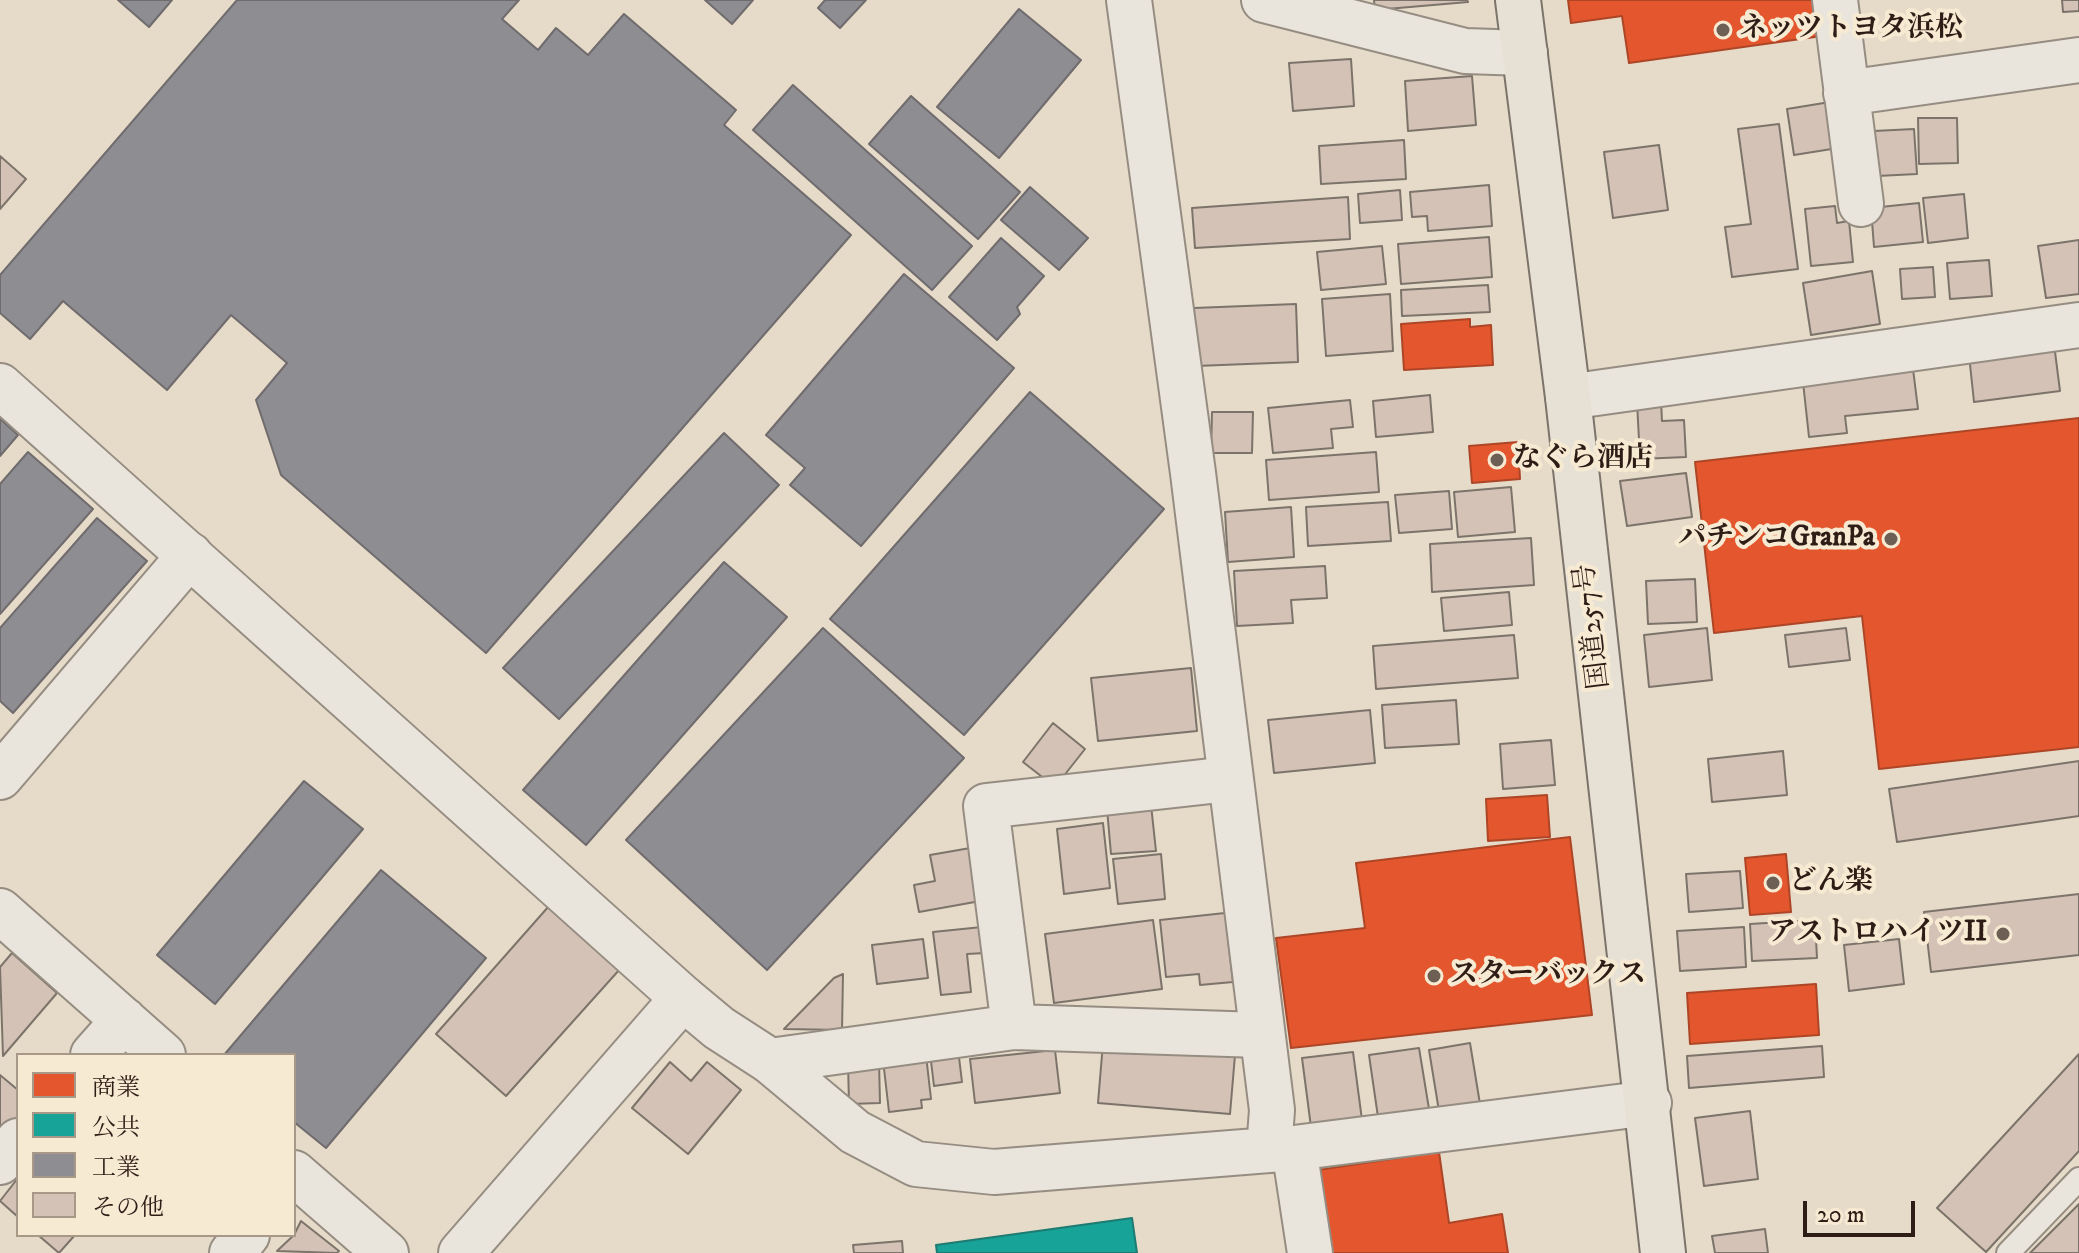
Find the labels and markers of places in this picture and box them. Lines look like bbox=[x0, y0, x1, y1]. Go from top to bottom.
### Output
place label: ネッツトヨタ浜松 bbox=[1739, 13, 1963, 47]
marker: ネッツトヨタ浜松 bbox=[1714, 21, 1732, 39]
place label: なぐら酒店 bbox=[1513, 443, 1653, 477]
marker: なぐら酒店 bbox=[1488, 451, 1506, 469]
place label: パチンコGranPa bbox=[1678, 522, 1875, 556]
marker: パチンコGranPa bbox=[1882, 530, 1900, 548]
place label: どん楽 bbox=[1789, 866, 1873, 900]
marker: どん楽 bbox=[1764, 874, 1782, 892]
place label: アストロハイツII bbox=[1768, 917, 1987, 951]
marker: アストロハイツII bbox=[1994, 925, 2012, 943]
place label: スターバックス bbox=[1450, 959, 1646, 993]
marker: スターバックス bbox=[1425, 967, 1443, 985]

